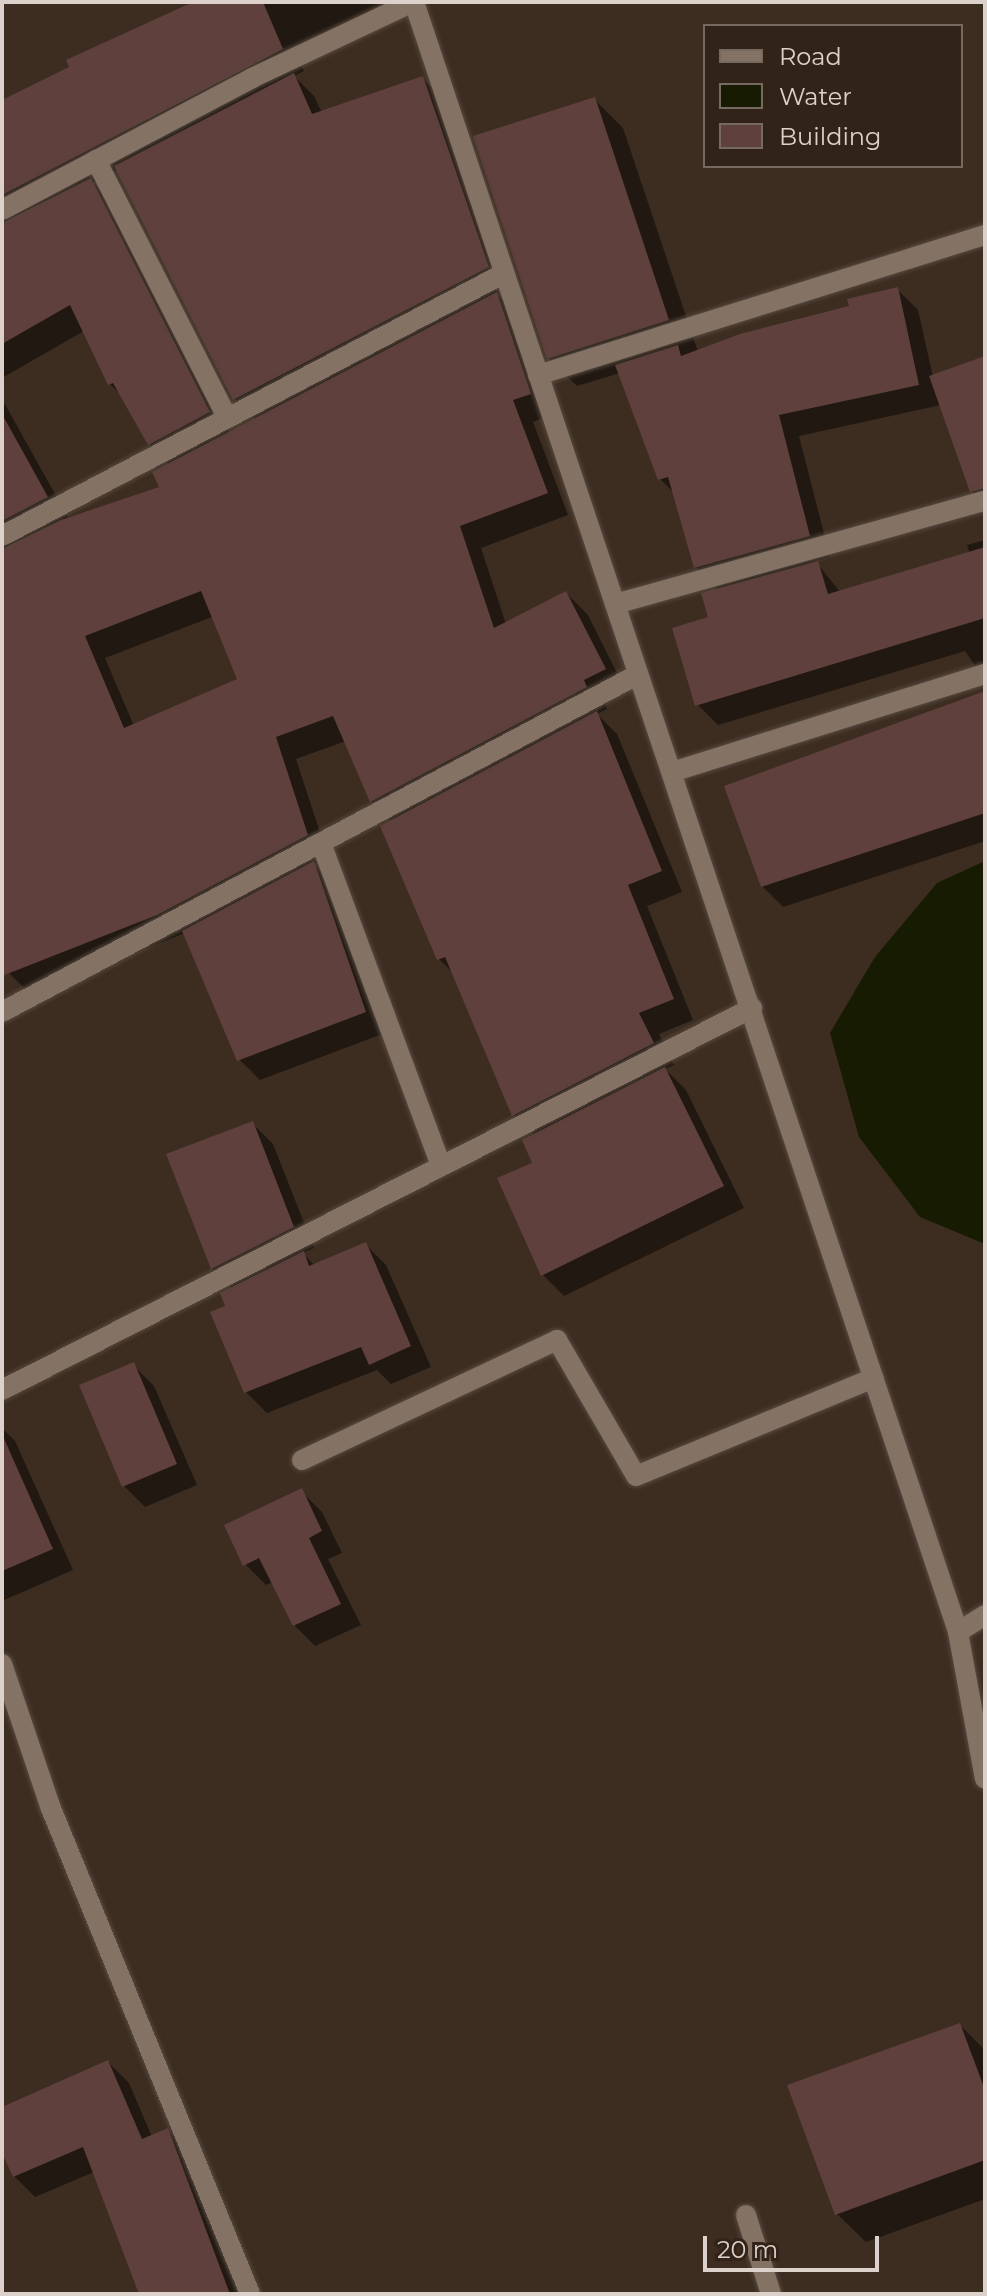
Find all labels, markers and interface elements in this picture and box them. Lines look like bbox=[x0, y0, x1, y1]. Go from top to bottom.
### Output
legend bbox=[703, 24, 963, 168]
text: Road bbox=[779, 42, 842, 71]
text: Water bbox=[779, 82, 852, 111]
text: Building bbox=[779, 122, 882, 151]
scale bar bbox=[707, 2220, 883, 2270]
text: 20 m bbox=[717, 2235, 778, 2264]

